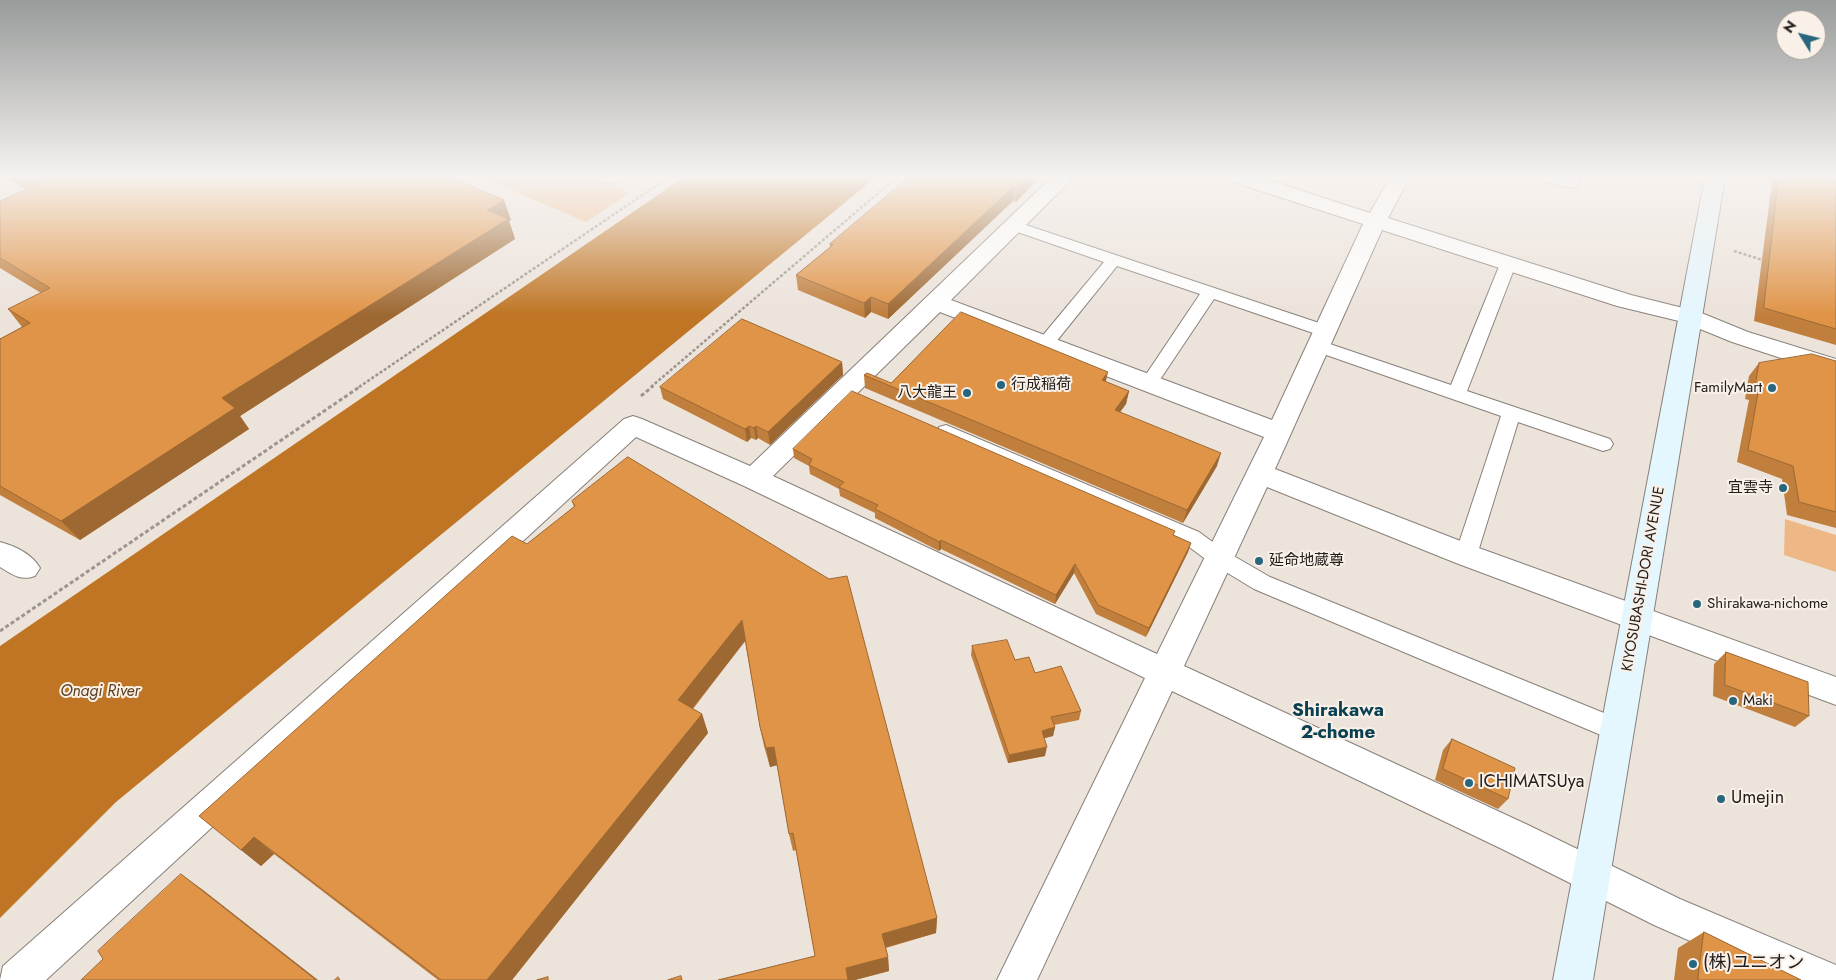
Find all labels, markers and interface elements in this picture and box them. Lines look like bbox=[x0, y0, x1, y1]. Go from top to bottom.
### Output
north arrow bbox=[1776, 10, 1826, 60]
text: N bbox=[1778, 16, 1801, 37]
place label: 行成稲荷 bbox=[1011, 376, 1071, 394]
marker: 行成稲荷 bbox=[995, 379, 1007, 391]
place label: FamilyMart bbox=[1694, 379, 1762, 397]
marker: FamilyMart bbox=[1766, 382, 1778, 394]
place label: 八大龍王 bbox=[897, 384, 957, 402]
marker: 八大龍王 bbox=[961, 387, 973, 399]
place label: 宜雲寺 bbox=[1728, 479, 1773, 497]
marker: 宜雲寺 bbox=[1777, 482, 1789, 494]
street label: KIYOSUBASHI-DORI AVENUE bbox=[1619, 485, 1669, 673]
place label: 延命地蔵尊 bbox=[1269, 552, 1344, 570]
marker: 延命地蔵尊 bbox=[1253, 555, 1265, 567]
place label: Shirakawa-nichome bbox=[1707, 595, 1828, 613]
marker: Shirakawa-nichome bbox=[1691, 598, 1703, 610]
water label: Onagi River bbox=[60, 682, 140, 702]
place label: Maki bbox=[1743, 692, 1773, 710]
marker: Maki bbox=[1727, 695, 1739, 707]
district label: Shirakawa 2-chome bbox=[1292, 700, 1384, 744]
place label: ICHIMATSUya bbox=[1479, 772, 1584, 794]
marker: ICHIMATSUya bbox=[1463, 777, 1475, 789]
place label: Umejin bbox=[1731, 788, 1784, 810]
marker: Umejin bbox=[1715, 793, 1727, 805]
place label: (株)ユニオン bbox=[1703, 953, 1804, 975]
marker: (株)ユニオン bbox=[1687, 958, 1699, 970]

